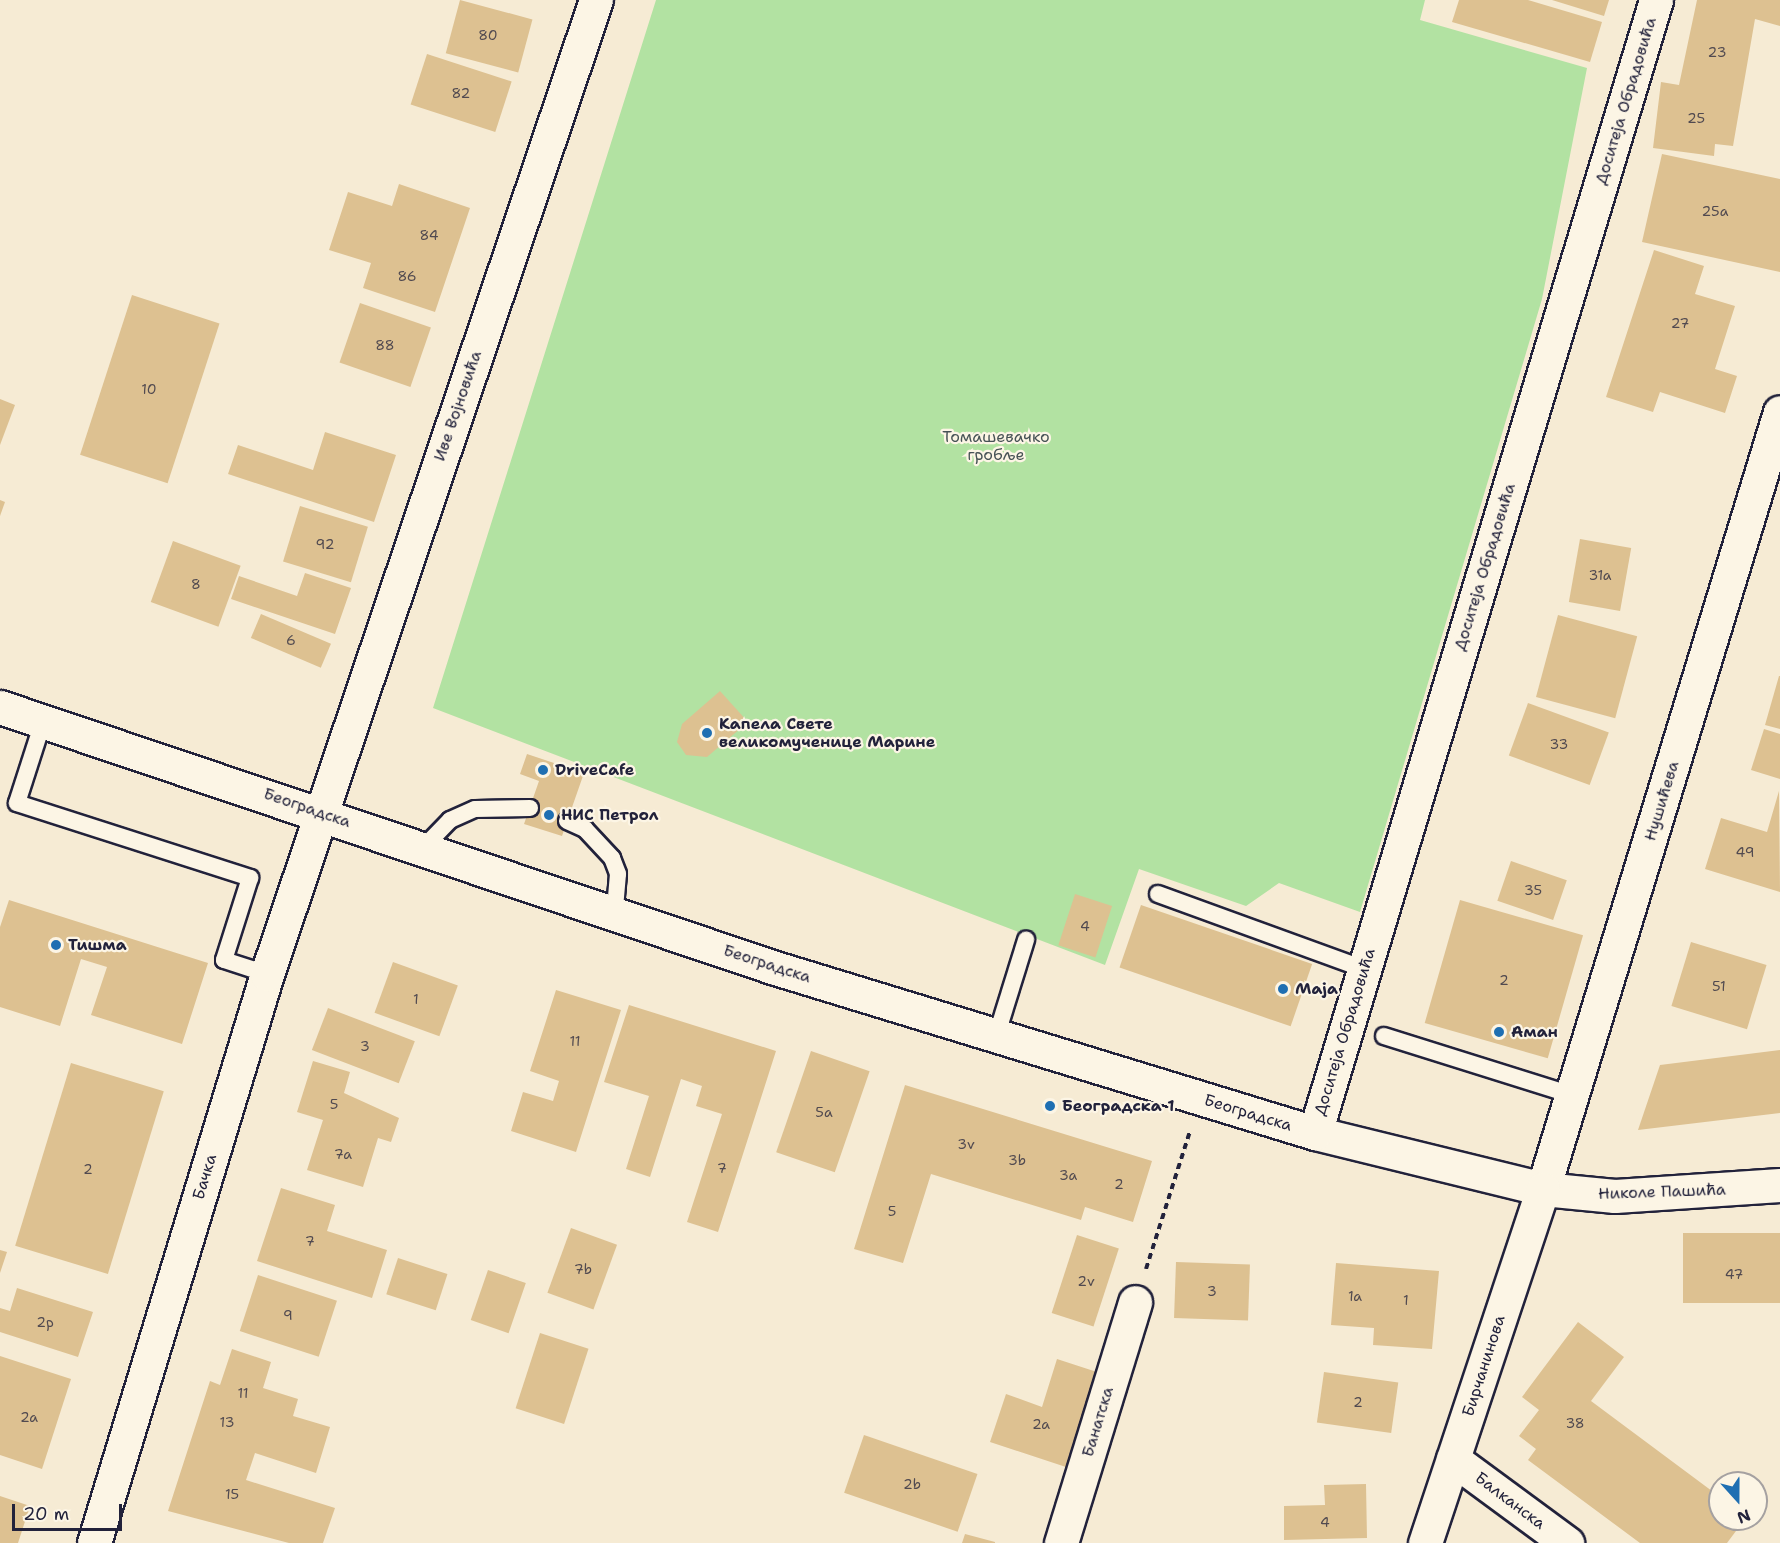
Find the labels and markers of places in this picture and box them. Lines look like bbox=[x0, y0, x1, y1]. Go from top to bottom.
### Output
place label: Капела Свете великомученице Марине bbox=[719, 714, 935, 752]
marker: Капела Свете великомученице Марине bbox=[700, 726, 714, 740]
place label: DriveCafe bbox=[555, 760, 634, 780]
marker: DriveCafe bbox=[536, 763, 550, 777]
place label: НИС Петрол bbox=[561, 805, 659, 825]
marker: НИС Петрол bbox=[542, 808, 556, 822]
place label: Тишма bbox=[68, 935, 127, 955]
marker: Тишма bbox=[49, 938, 63, 952]
place label: Маја bbox=[1295, 979, 1338, 999]
marker: Маја bbox=[1276, 982, 1290, 996]
place label: Аман bbox=[1511, 1022, 1558, 1042]
marker: Аман bbox=[1492, 1025, 1506, 1039]
place label: Београдска 1 bbox=[1062, 1096, 1175, 1116]
marker: Београдска 1 bbox=[1043, 1099, 1057, 1113]

